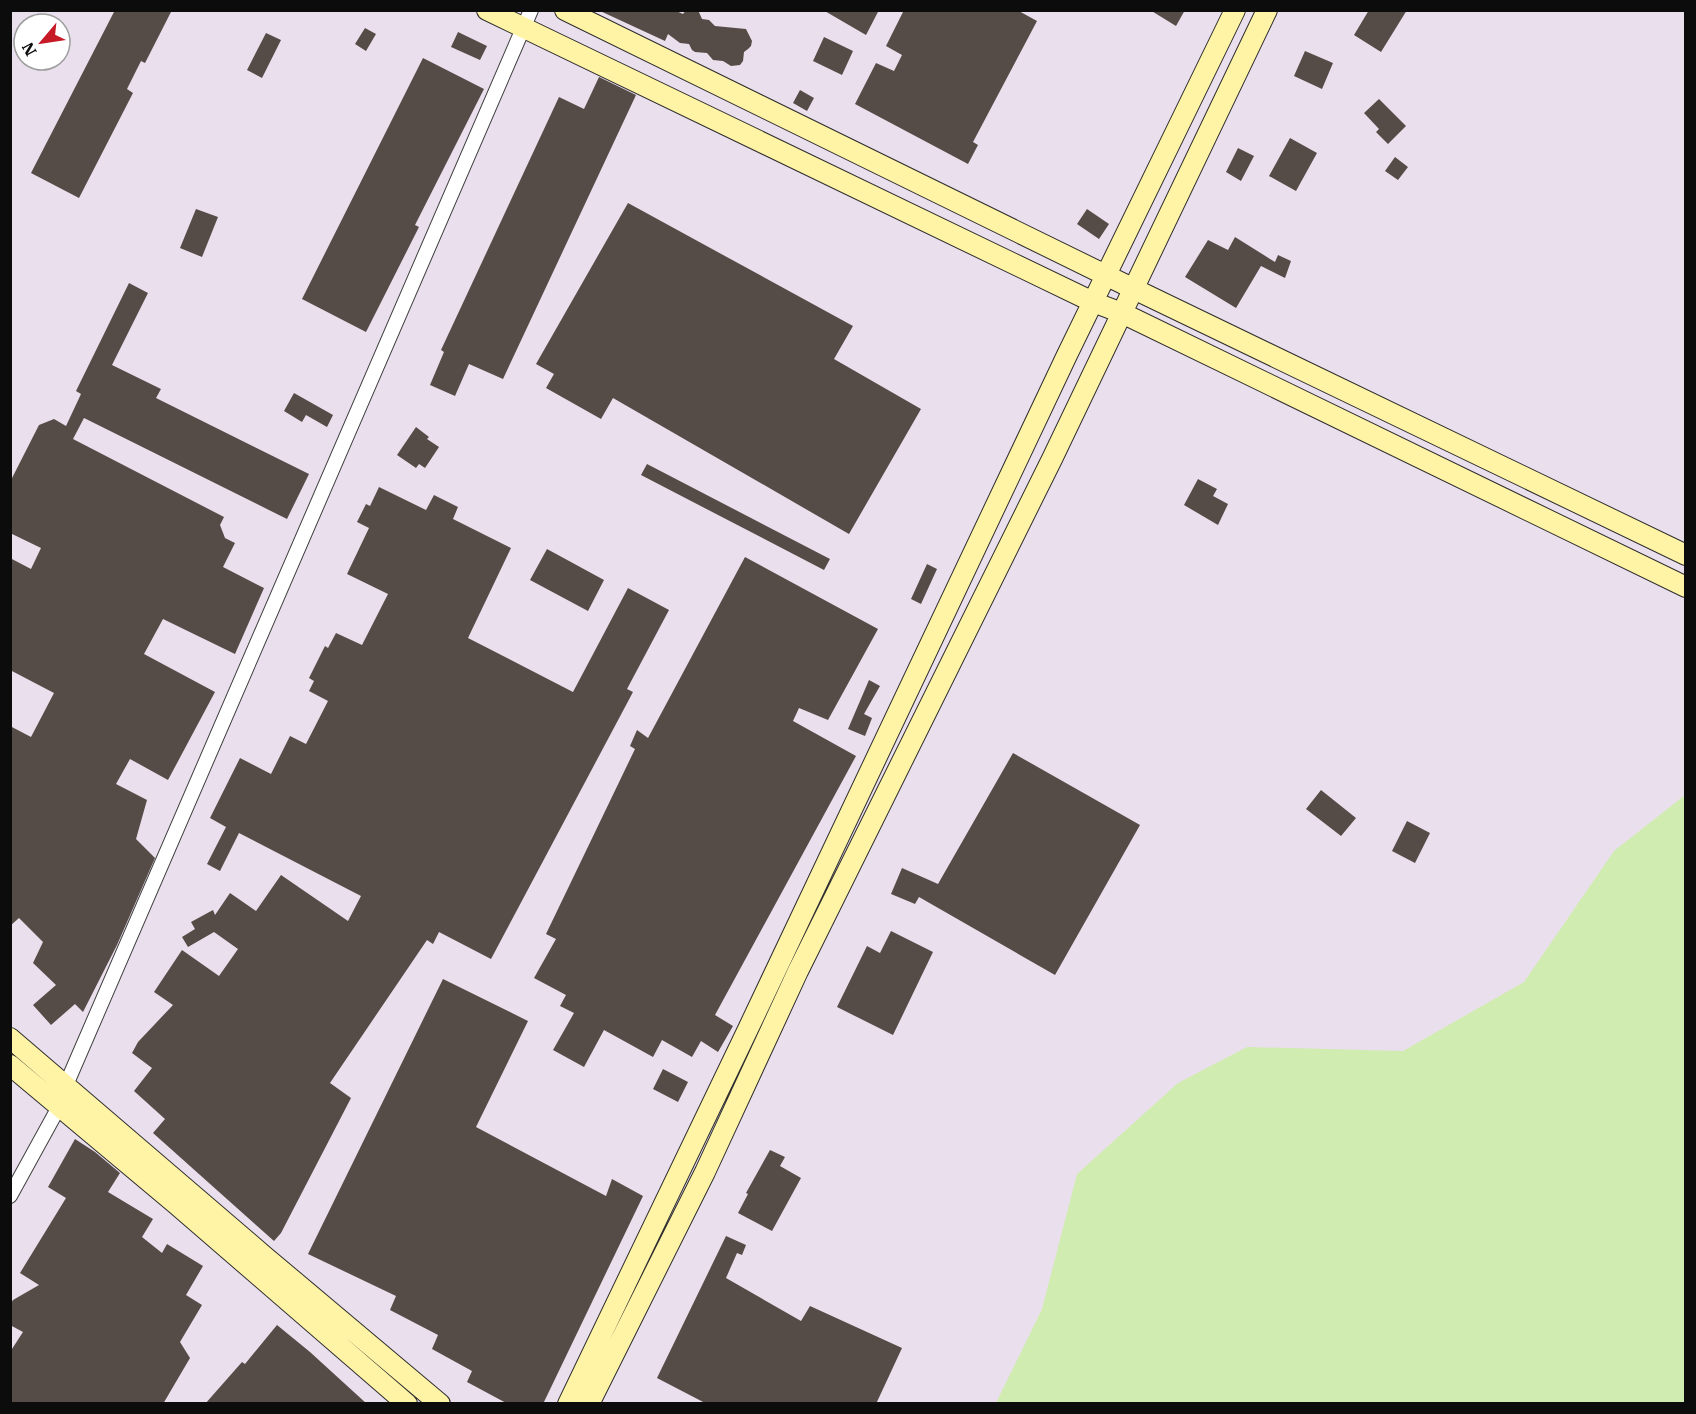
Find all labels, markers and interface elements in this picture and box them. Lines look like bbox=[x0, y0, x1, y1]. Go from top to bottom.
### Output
north arrow bbox=[12, 12, 72, 72]
text: N bbox=[17, 39, 41, 60]

